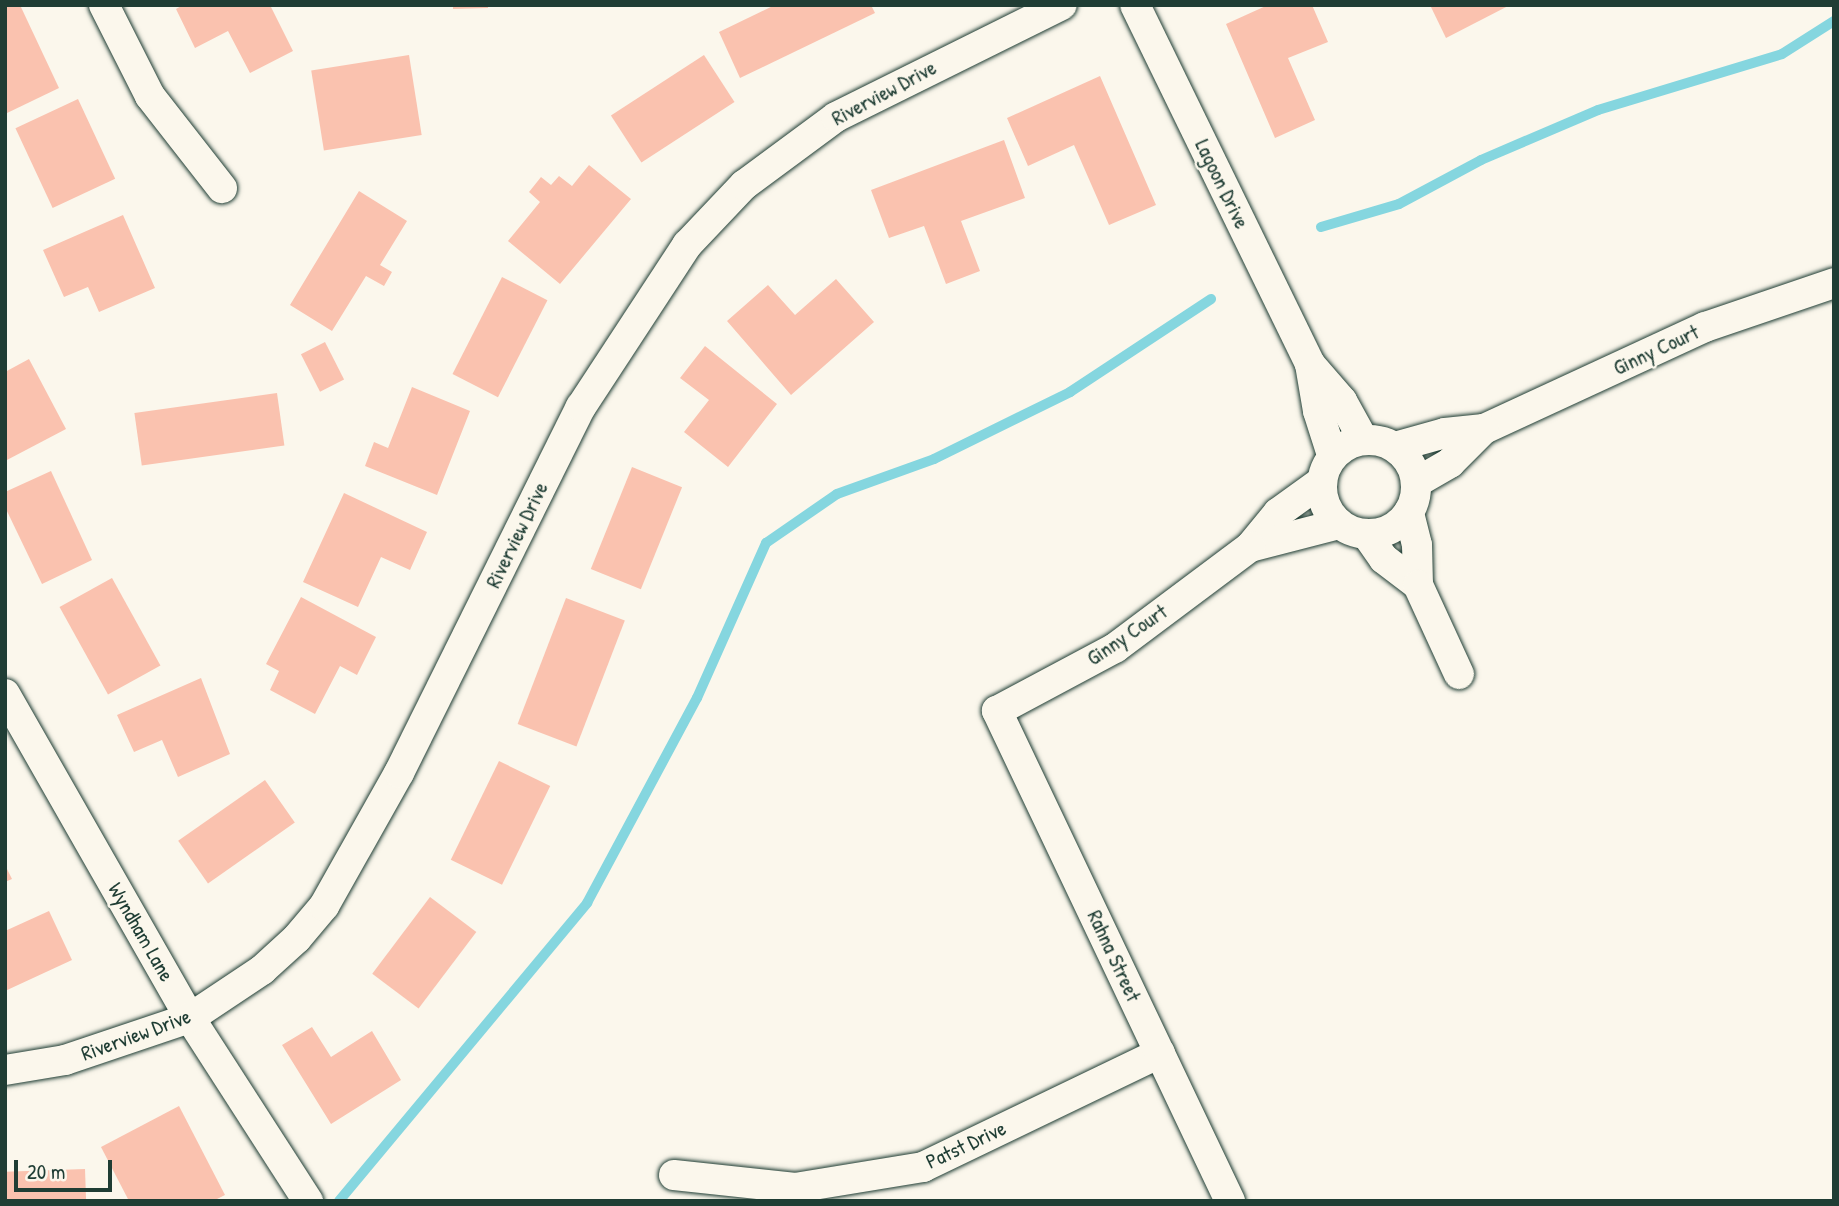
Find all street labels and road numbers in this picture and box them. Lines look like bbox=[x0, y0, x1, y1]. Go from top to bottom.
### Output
street label: Riverview Drive bbox=[827, 55, 941, 131]
street label: Lagoon Drive bbox=[1190, 135, 1254, 233]
street label: Ginny Court bbox=[1609, 319, 1703, 381]
street label: Riverview Drive bbox=[481, 478, 553, 592]
street label: Ginny Court bbox=[1082, 599, 1172, 671]
street label: Wyndham Lane bbox=[103, 878, 179, 986]
street label: Rahna Street bbox=[1082, 906, 1146, 1006]
street label: Riverview Drive bbox=[78, 1004, 194, 1066]
street label: Patst Drive bbox=[922, 1116, 1010, 1174]

